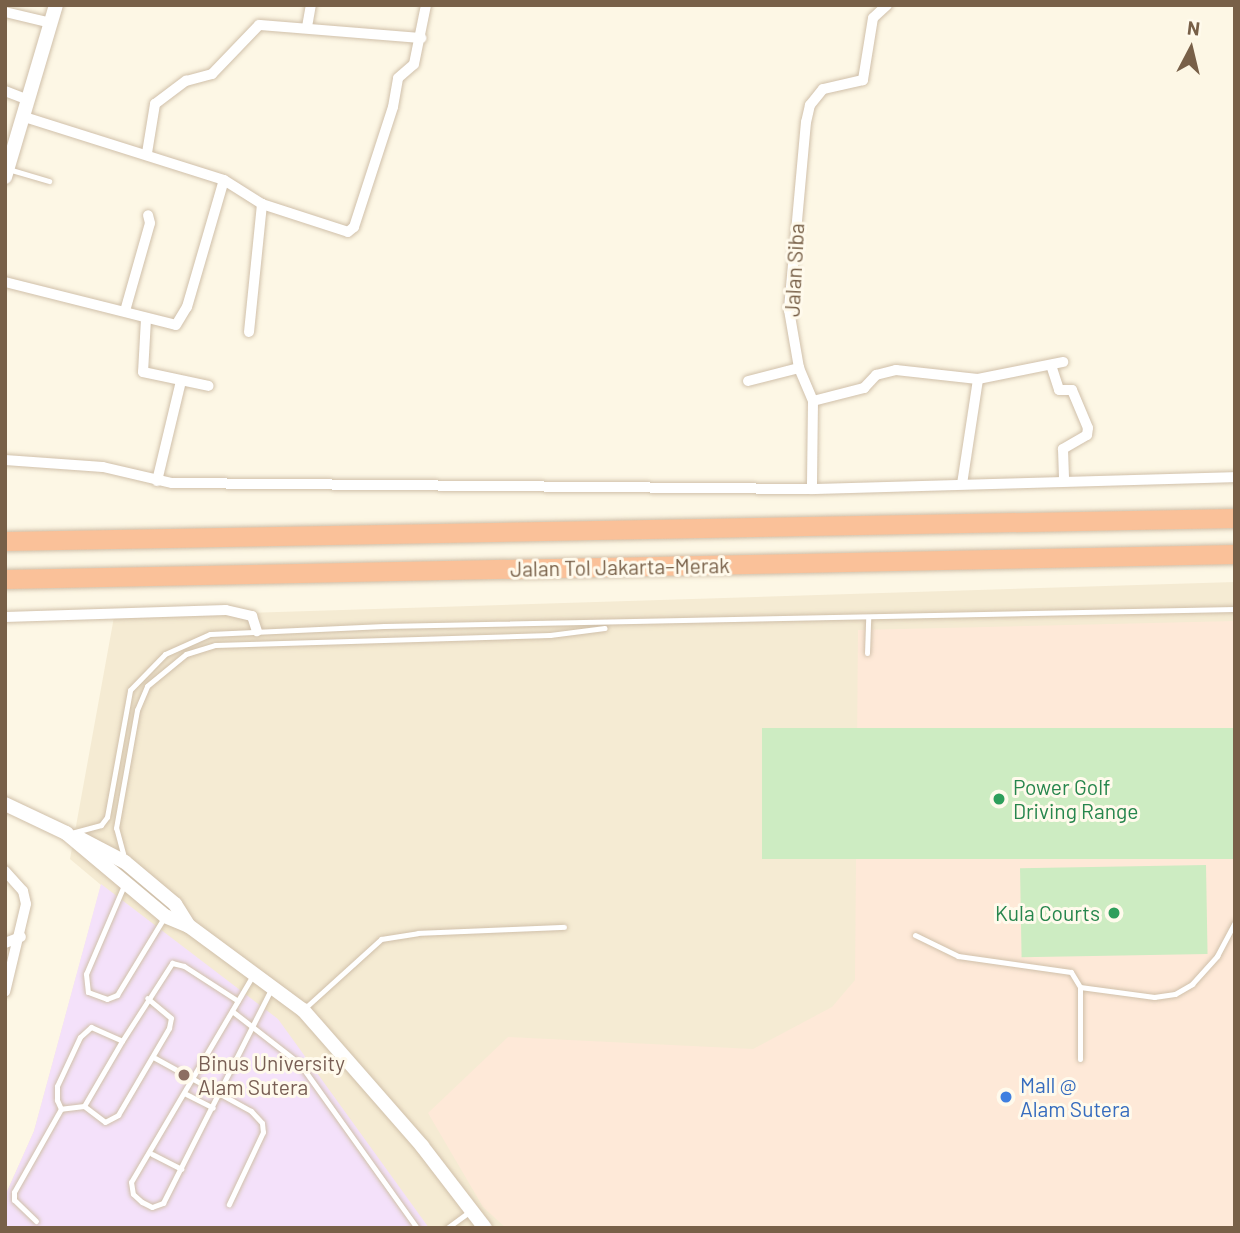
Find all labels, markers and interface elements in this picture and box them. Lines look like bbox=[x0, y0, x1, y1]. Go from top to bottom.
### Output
north arrow bbox=[1156, 14, 1226, 84]
text: N bbox=[1186, 15, 1201, 40]
street label: Jalan Siba bbox=[779, 223, 809, 317]
street label: Jalan Tol Jakarta–Merak bbox=[510, 552, 730, 582]
place label: Power Golf Driving Range bbox=[1013, 774, 1138, 824]
marker: Power Golf Driving Range bbox=[991, 791, 1007, 807]
place label: Kula Courts bbox=[995, 900, 1100, 926]
marker: Kula Courts bbox=[1106, 905, 1122, 921]
place label: Binus University Alam Sutera bbox=[198, 1050, 345, 1100]
marker: Binus University Alam Sutera bbox=[176, 1067, 192, 1083]
place label: Mall @ Alam Sutera bbox=[1020, 1072, 1130, 1122]
marker: Mall @ Alam Sutera bbox=[998, 1089, 1014, 1105]

